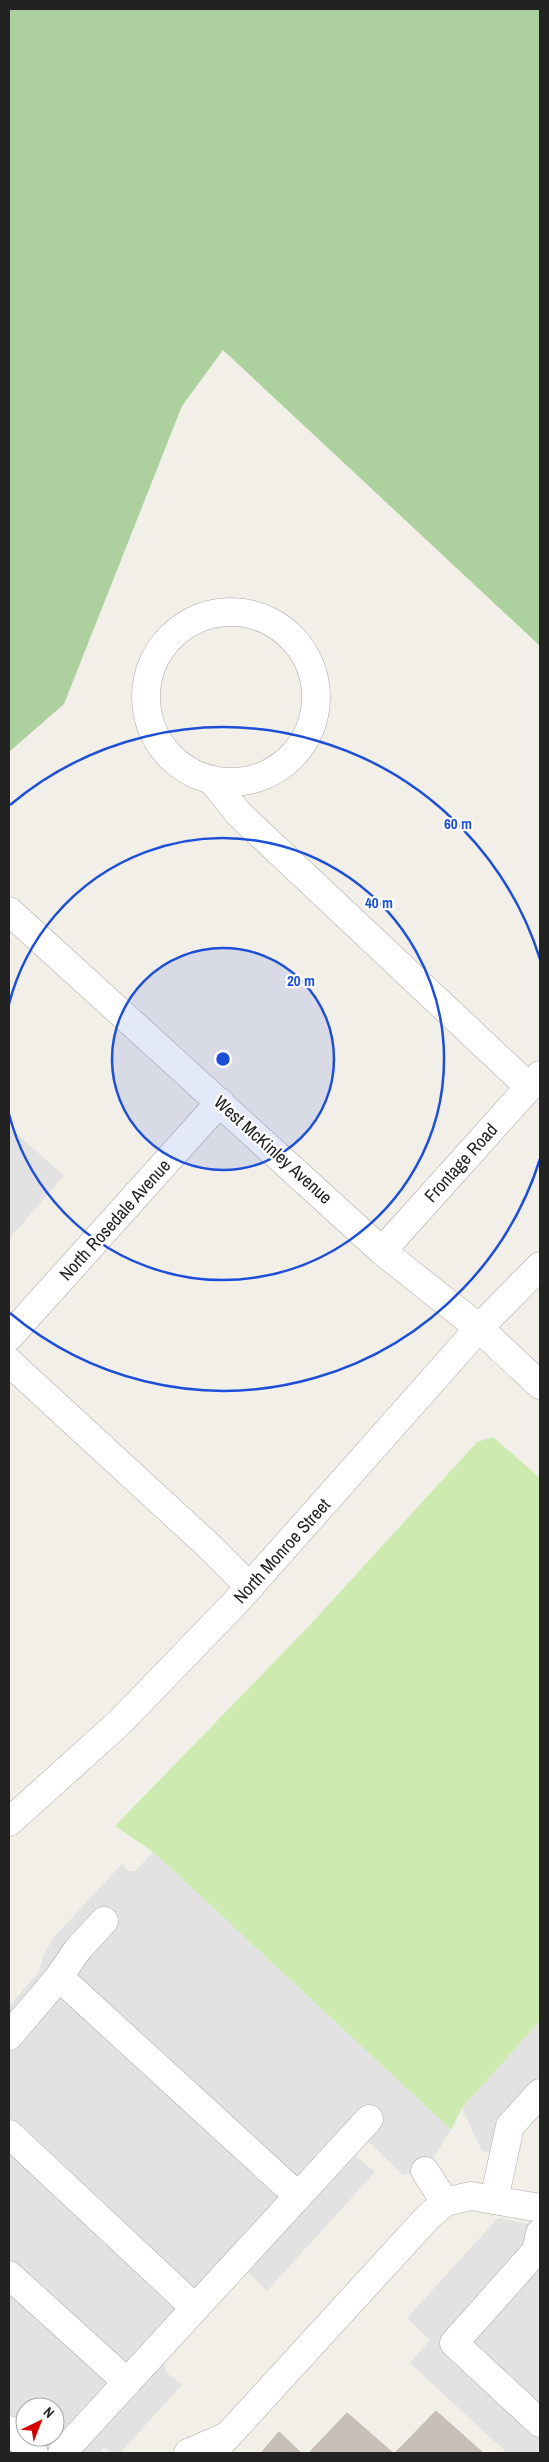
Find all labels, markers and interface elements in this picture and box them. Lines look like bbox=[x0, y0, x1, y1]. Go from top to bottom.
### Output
text: 60 m bbox=[444, 813, 472, 834]
text: 40 m bbox=[365, 892, 393, 913]
text: 20 m bbox=[287, 970, 315, 991]
centre of rings bbox=[214, 1050, 232, 1068]
street label: West McKinley Avenue bbox=[209, 1090, 338, 1210]
street label: Frontage Road bbox=[418, 1118, 503, 1208]
street label: North Rosedale Avenue bbox=[53, 1153, 176, 1286]
street label: North Monroe Street bbox=[228, 1493, 336, 1609]
north arrow bbox=[15, 2397, 65, 2447]
text: N bbox=[40, 2403, 58, 2422]

